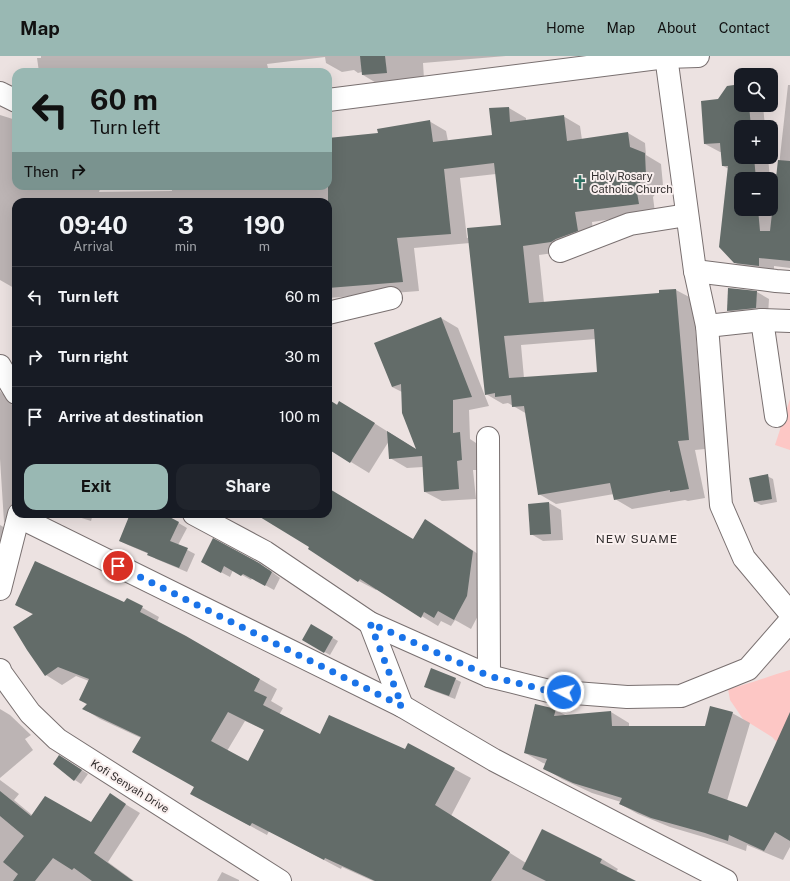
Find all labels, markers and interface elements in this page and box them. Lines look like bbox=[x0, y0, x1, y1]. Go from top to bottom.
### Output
text: Map bbox=[20, 17, 60, 39]
text: Home bbox=[546, 20, 585, 36]
text: Map bbox=[607, 20, 635, 36]
text: About bbox=[657, 20, 697, 36]
text: Contact bbox=[719, 20, 770, 36]
map controls bbox=[734, 68, 778, 216]
button: search bbox=[734, 68, 778, 112]
text: 60 m bbox=[90, 83, 158, 116]
icon: left bbox=[24, 84, 76, 136]
text: Turn left bbox=[90, 117, 160, 138]
button: + bbox=[734, 120, 778, 164]
icon: right bbox=[67, 160, 89, 182]
text: Then bbox=[24, 163, 59, 180]
place label: Holy Rosary Catholic Church bbox=[591, 170, 673, 195]
button: − bbox=[734, 172, 778, 216]
church icon: Holy Rosary Catholic Church bbox=[572, 174, 588, 190]
text: 09:40 bbox=[59, 211, 128, 239]
text: 3 bbox=[178, 211, 194, 239]
text: 190 bbox=[244, 211, 285, 239]
text: Arrival bbox=[73, 239, 113, 254]
text: min bbox=[175, 239, 197, 254]
text: m bbox=[259, 239, 270, 254]
icon: left bbox=[24, 286, 46, 308]
text: Turn left bbox=[58, 288, 119, 305]
text: 60 m bbox=[285, 288, 320, 305]
icon: right bbox=[24, 346, 46, 368]
text: Turn right bbox=[58, 348, 128, 365]
text: 30 m bbox=[285, 348, 320, 365]
icon: arrive bbox=[24, 406, 46, 428]
text: Arrive at destination bbox=[58, 408, 203, 425]
text: 100 m bbox=[279, 408, 320, 425]
button: Exit bbox=[24, 464, 168, 510]
button: Share bbox=[176, 464, 320, 510]
district label: NEW SUAME bbox=[596, 532, 678, 546]
pin bbox=[101, 549, 135, 583]
icon: arrive bbox=[107, 555, 129, 577]
position arrow bbox=[543, 671, 585, 713]
street label: Kofi Senyah Drive bbox=[89, 757, 171, 815]

